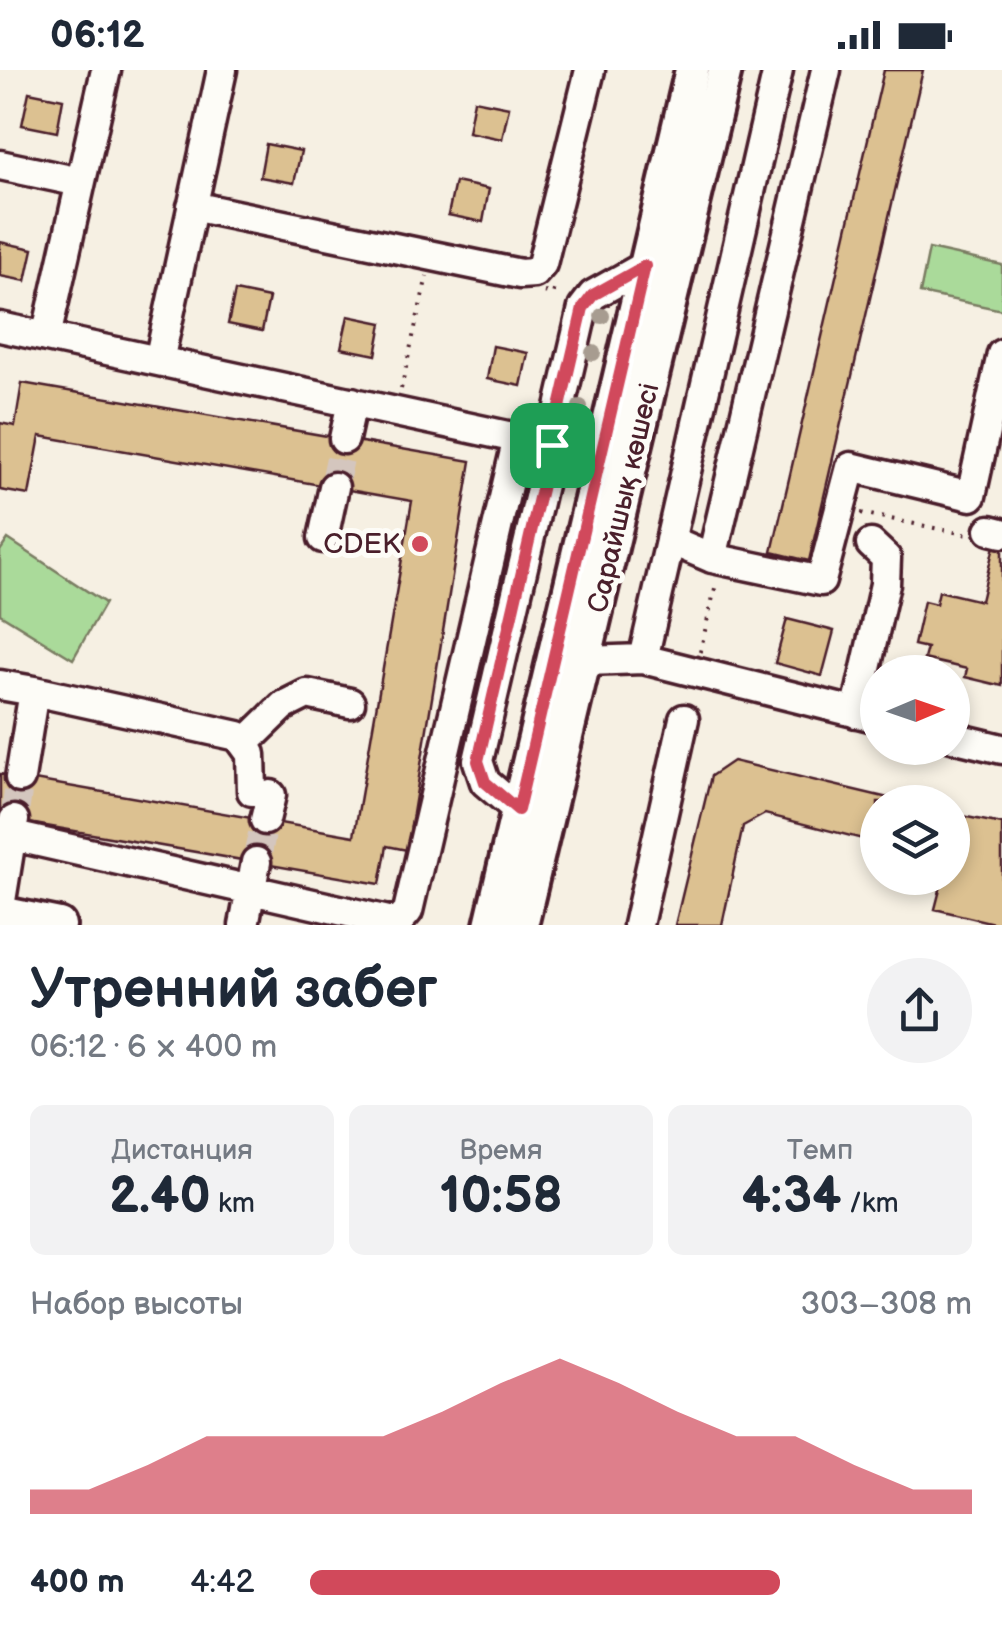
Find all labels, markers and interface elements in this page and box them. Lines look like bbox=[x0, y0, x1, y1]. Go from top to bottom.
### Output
text: 06:12 bbox=[50, 13, 145, 58]
street label: Сарайшық көшесі bbox=[582, 380, 666, 616]
pin bbox=[510, 403, 595, 488]
icon: arrive bbox=[525, 418, 580, 473]
place label: CDEK bbox=[323, 528, 401, 561]
marker: CDEK bbox=[409, 533, 431, 555]
north arrow bbox=[860, 655, 970, 765]
map controls bbox=[860, 655, 970, 895]
button: layers bbox=[860, 785, 970, 895]
text: Утренний забег bbox=[30, 957, 438, 1024]
button: share bbox=[867, 958, 972, 1063]
text: 06:12 · 6 × 400 m bbox=[30, 1028, 277, 1067]
text: Дистанция bbox=[111, 1134, 253, 1167]
text: Время bbox=[459, 1134, 543, 1167]
text: Темп bbox=[787, 1134, 853, 1167]
text: 2.40 bbox=[109, 1167, 211, 1227]
text: 10:58 bbox=[439, 1167, 563, 1227]
text: 4:34 bbox=[741, 1167, 842, 1227]
text: km bbox=[211, 1187, 255, 1220]
text: /km bbox=[842, 1187, 899, 1220]
text: Набор высоты bbox=[30, 1285, 243, 1324]
text: 303–308 m bbox=[800, 1285, 972, 1324]
text: 400 m bbox=[30, 1563, 125, 1602]
text: 4:42 bbox=[190, 1563, 254, 1602]

